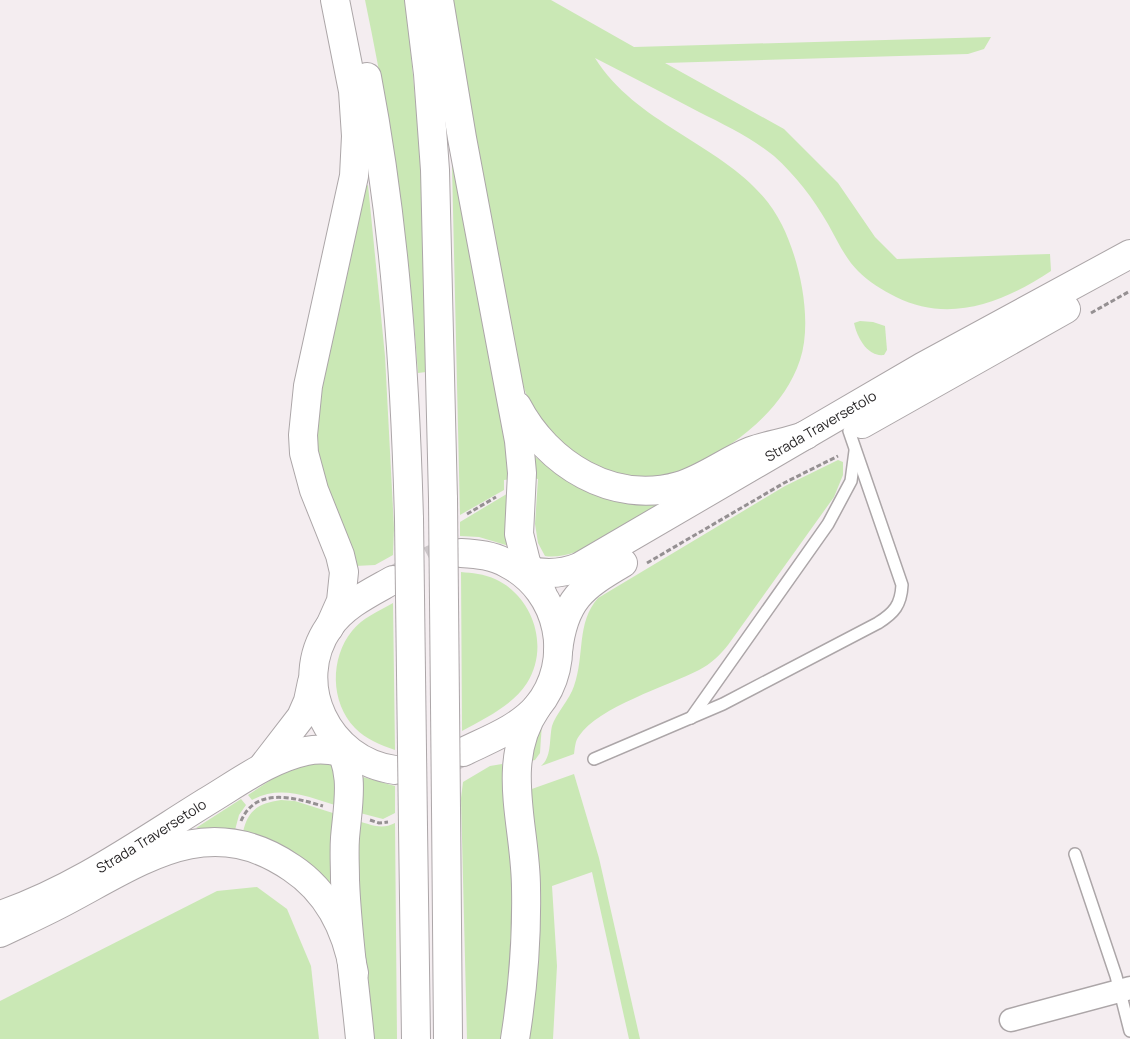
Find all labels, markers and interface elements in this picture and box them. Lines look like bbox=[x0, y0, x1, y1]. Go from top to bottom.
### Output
street label: Strada Traversetolo bbox=[761, 386, 880, 466]
street label: Strada Traversetolo bbox=[93, 794, 210, 877]

